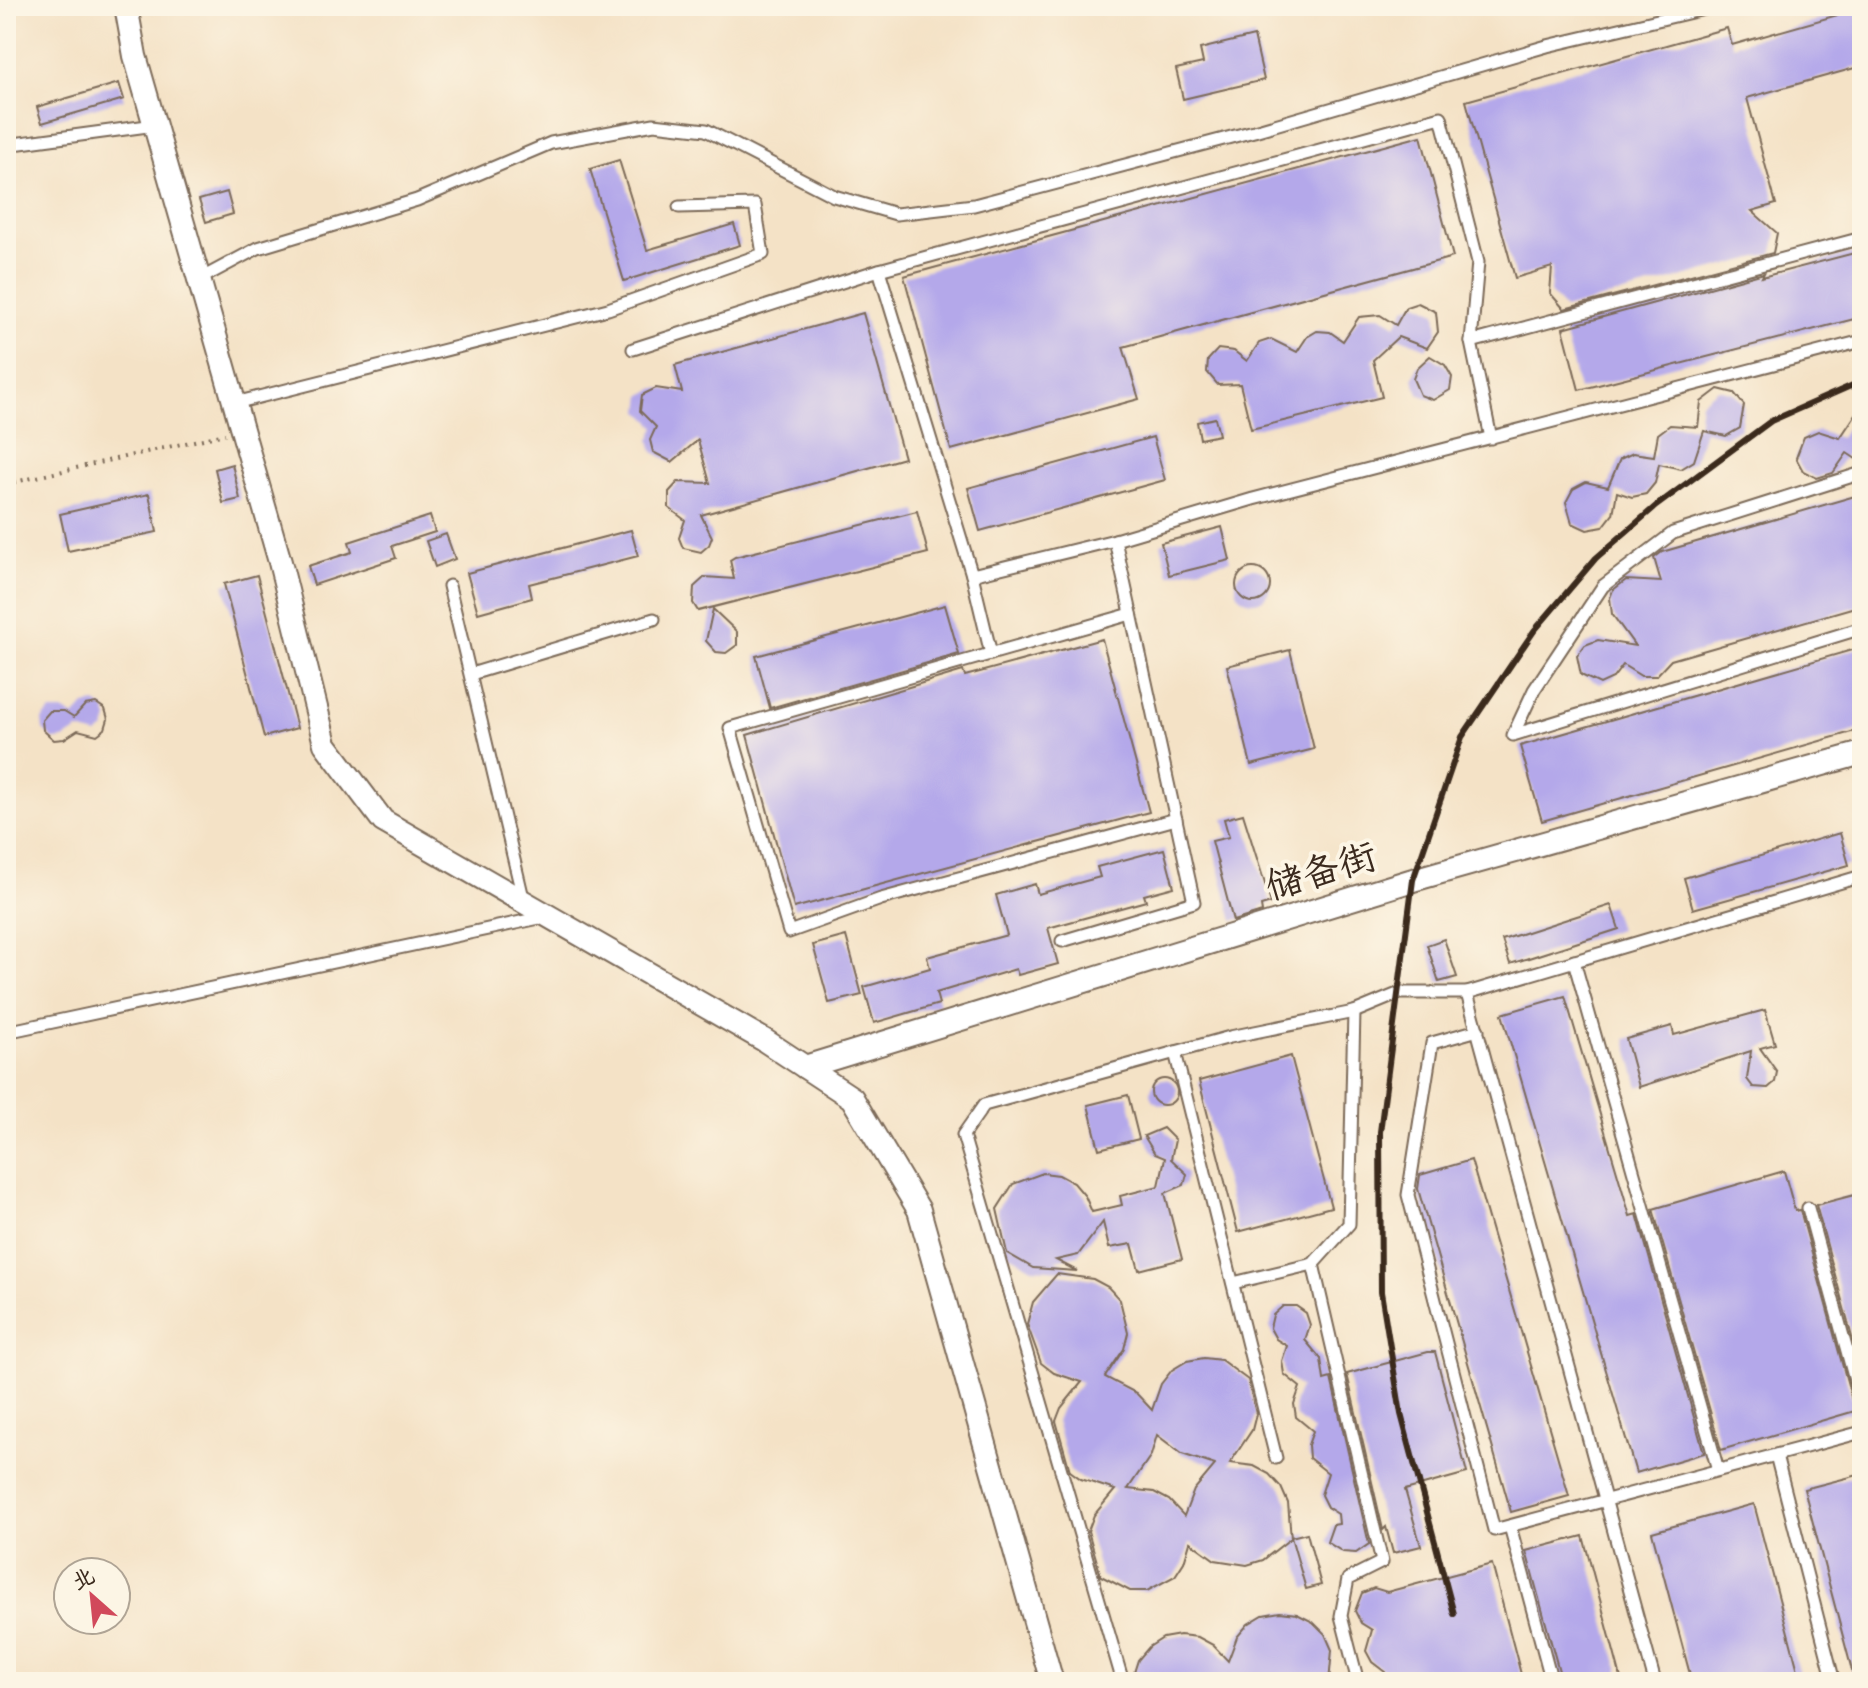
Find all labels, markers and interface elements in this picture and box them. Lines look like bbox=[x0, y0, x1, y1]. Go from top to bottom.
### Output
street label: 储备街 bbox=[1260, 832, 1382, 910]
north arrow bbox=[52, 1556, 132, 1636]
text: 北 bbox=[67, 1562, 100, 1597]

